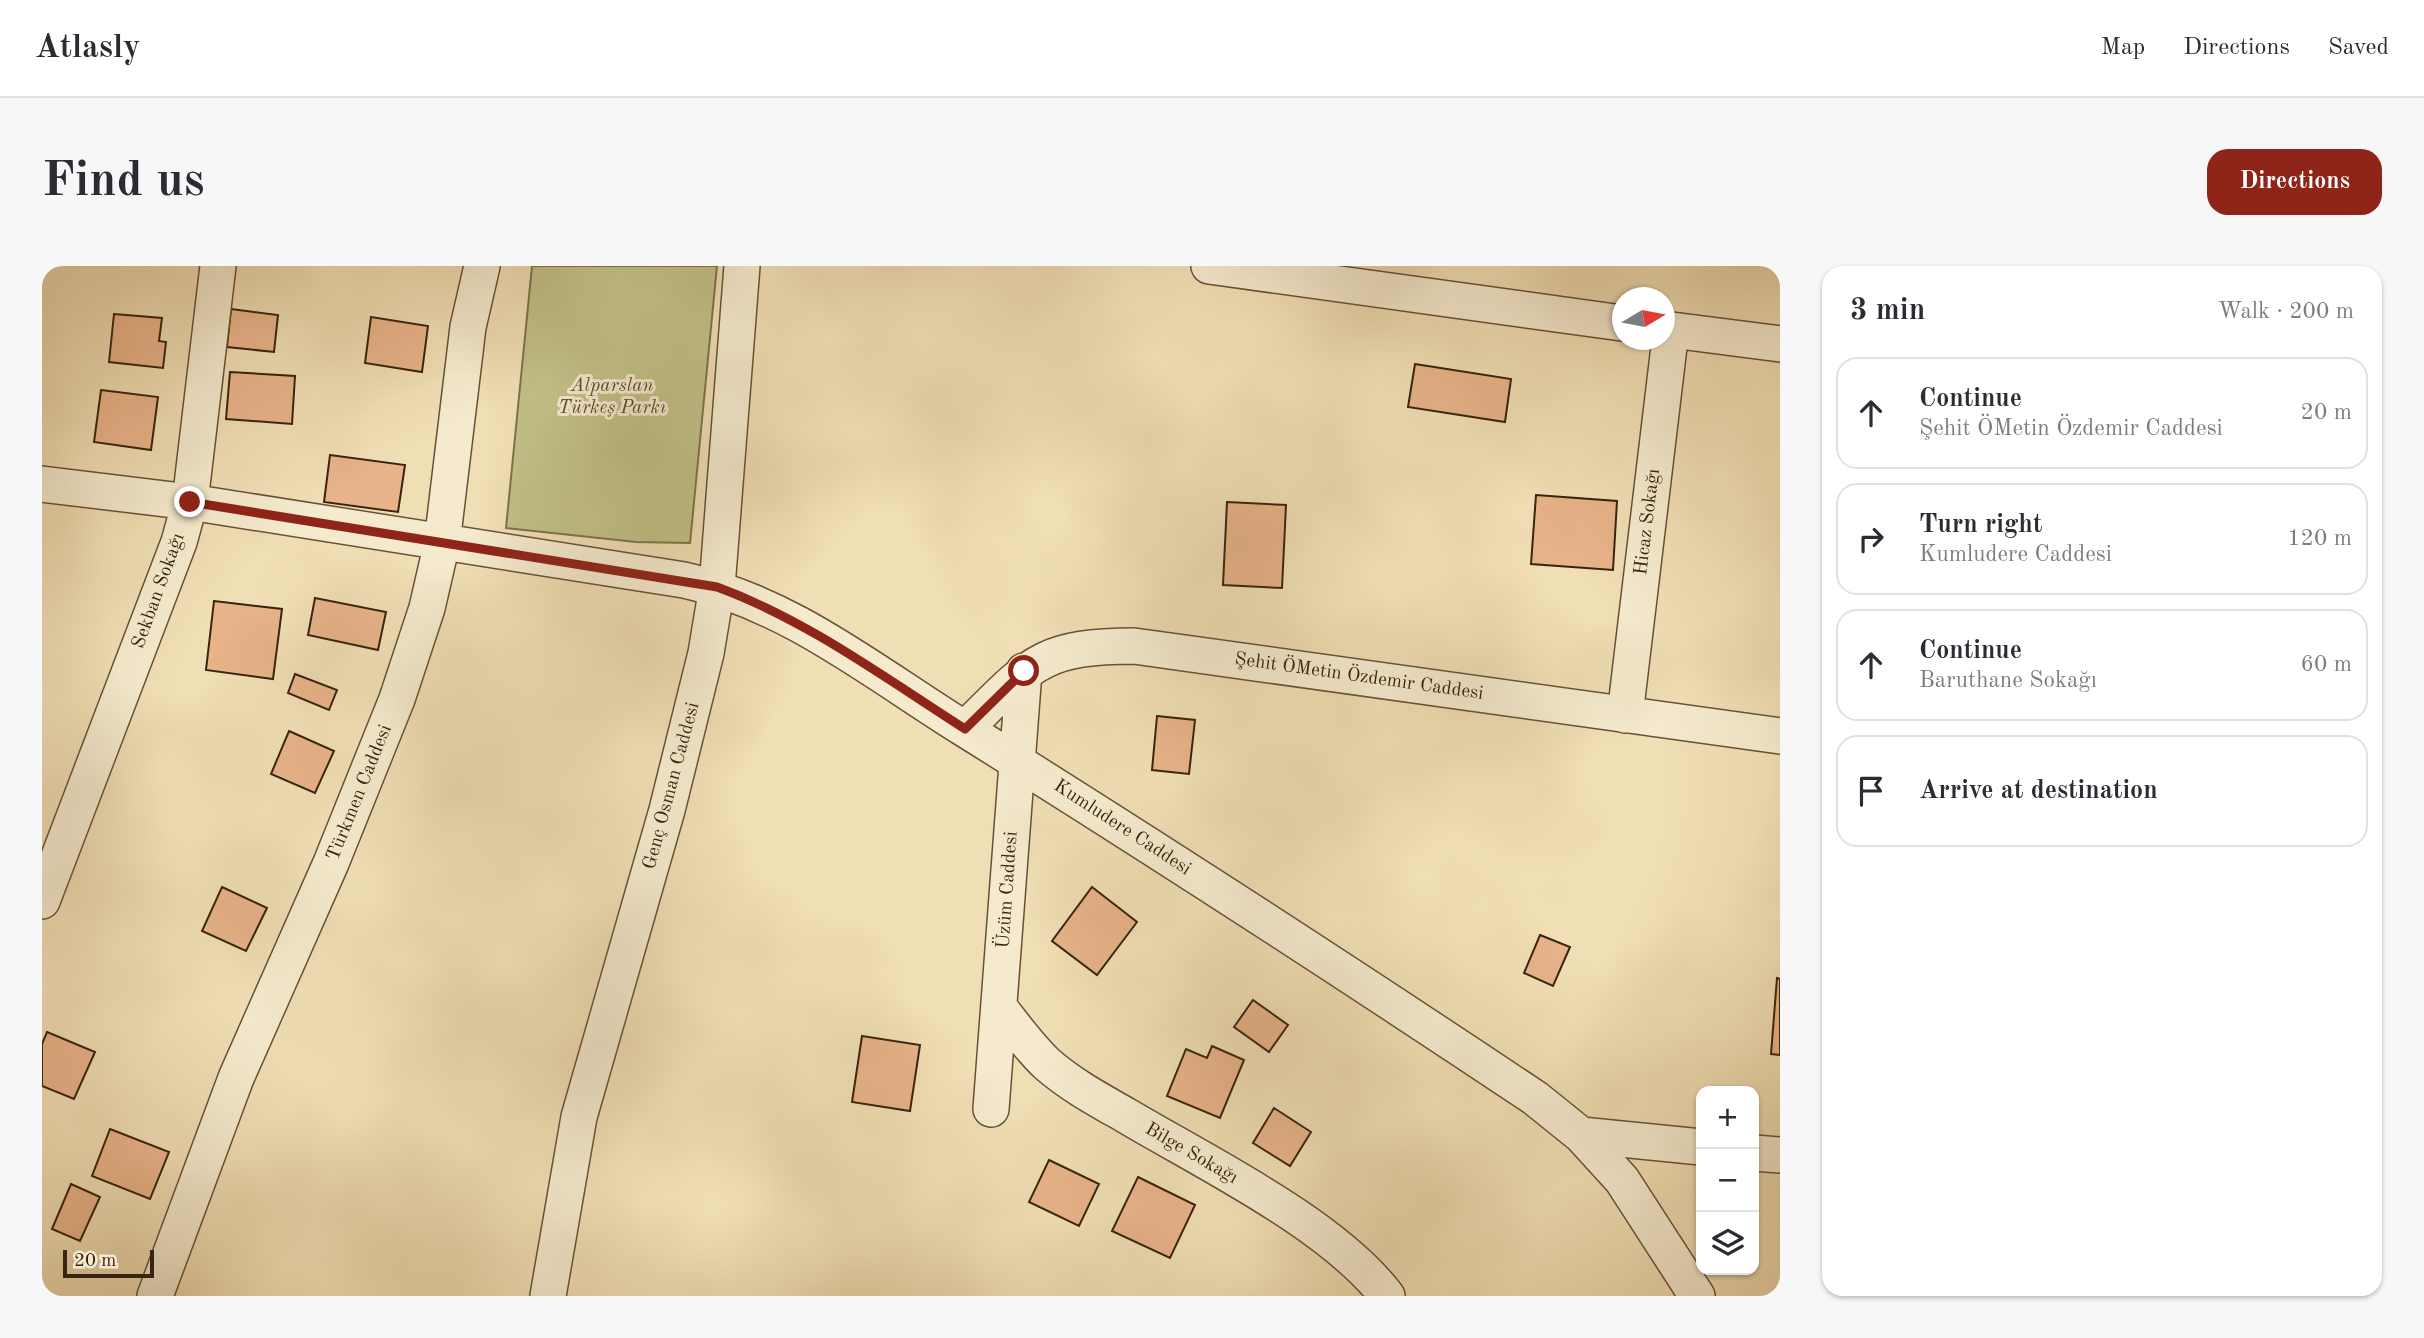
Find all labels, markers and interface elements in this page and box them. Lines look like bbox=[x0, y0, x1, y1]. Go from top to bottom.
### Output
text: Atlasly bbox=[35, 32, 140, 65]
text: Map bbox=[2101, 36, 2145, 60]
text: Directions bbox=[2183, 36, 2290, 60]
text: Saved bbox=[2328, 36, 2389, 60]
button: Directions bbox=[2207, 149, 2382, 215]
text: Find us bbox=[42, 158, 205, 207]
north arrow bbox=[1612, 287, 1675, 350]
text: 3 min bbox=[1850, 296, 1925, 326]
text: Walk · 200 m bbox=[2218, 300, 2354, 323]
park label: Alparslan Türkeş Parkı bbox=[558, 377, 666, 418]
text: Continue bbox=[1919, 386, 2022, 412]
icon: ahead bbox=[1852, 394, 1890, 432]
text: 20 m bbox=[2301, 401, 2352, 424]
text: Şehit ÖMetin Özdemir Caddesi bbox=[1919, 417, 2223, 440]
street label: Hicaz Sokağı bbox=[1632, 468, 1664, 576]
route end bbox=[174, 486, 205, 517]
text: Turn right bbox=[1919, 512, 2042, 538]
icon: right bbox=[1852, 520, 1890, 558]
text: 120 m bbox=[2287, 527, 2352, 550]
street label: Sekban Sokağı bbox=[129, 531, 189, 651]
text: Kumludere Caddesi bbox=[1919, 543, 2112, 566]
text: Continue bbox=[1919, 638, 2022, 664]
street label: Şehit ÖMetin Özdemir Caddesi bbox=[1233, 646, 1485, 704]
icon: ahead bbox=[1852, 646, 1890, 684]
text: 60 m bbox=[2301, 653, 2352, 676]
route start bbox=[1008, 655, 1039, 686]
text: Baruthane Sokağı bbox=[1919, 669, 2097, 692]
street label: Genç Osman Caddesi bbox=[641, 700, 703, 872]
street label: Türkmen Caddesi bbox=[324, 722, 396, 864]
icon: arrive bbox=[1852, 772, 1890, 810]
street label: Kumludere Caddesi bbox=[1050, 777, 1194, 879]
text: Arrive at destination bbox=[1919, 778, 2158, 804]
street label: Üzüm Caddesi bbox=[990, 830, 1022, 949]
map controls bbox=[1696, 1086, 1759, 1275]
button: + bbox=[1696, 1086, 1759, 1149]
street label: Bilge Sokağı bbox=[1141, 1120, 1241, 1188]
button: − bbox=[1696, 1149, 1759, 1212]
button: layers bbox=[1696, 1212, 1759, 1275]
scale bar bbox=[63, 1247, 154, 1279]
text: 20 m bbox=[74, 1252, 116, 1271]

